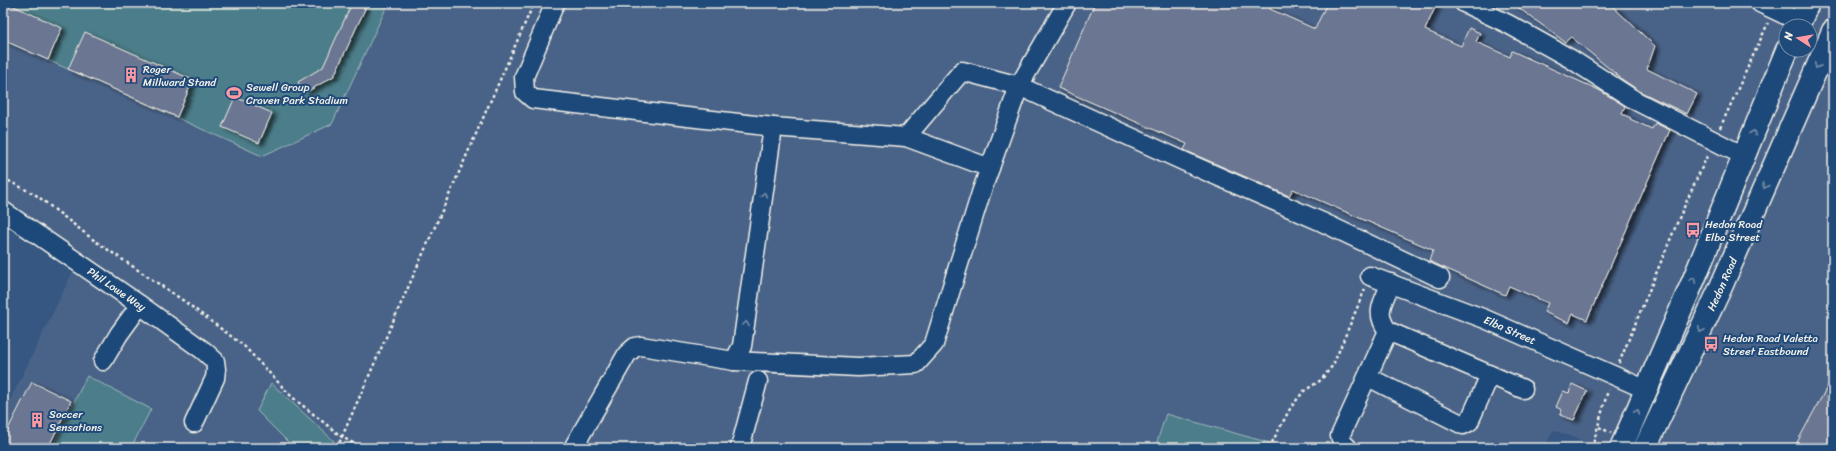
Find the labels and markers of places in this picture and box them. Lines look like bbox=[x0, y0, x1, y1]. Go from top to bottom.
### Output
place label: Roger Millward Stand bbox=[143, 60, 217, 92]
building icon: Roger Millward Stand bbox=[122, 66, 140, 84]
place label: Sewell Group Craven Park Stadium bbox=[246, 78, 348, 110]
sports icon: Sewell Group Craven Park Stadium bbox=[225, 84, 243, 102]
place label: Hedon Road Elba Street bbox=[1705, 215, 1763, 247]
bus stop icon: Hedon Road Elba Street bbox=[1684, 221, 1702, 239]
place label: Hedon Road Valetta Street Eastbound bbox=[1723, 329, 1818, 361]
bus stop icon: Hedon Road Valetta Street Eastbound bbox=[1702, 335, 1720, 353]
place label: Soccer Sensations bbox=[49, 405, 103, 437]
building icon: Soccer Sensations bbox=[28, 411, 46, 429]

